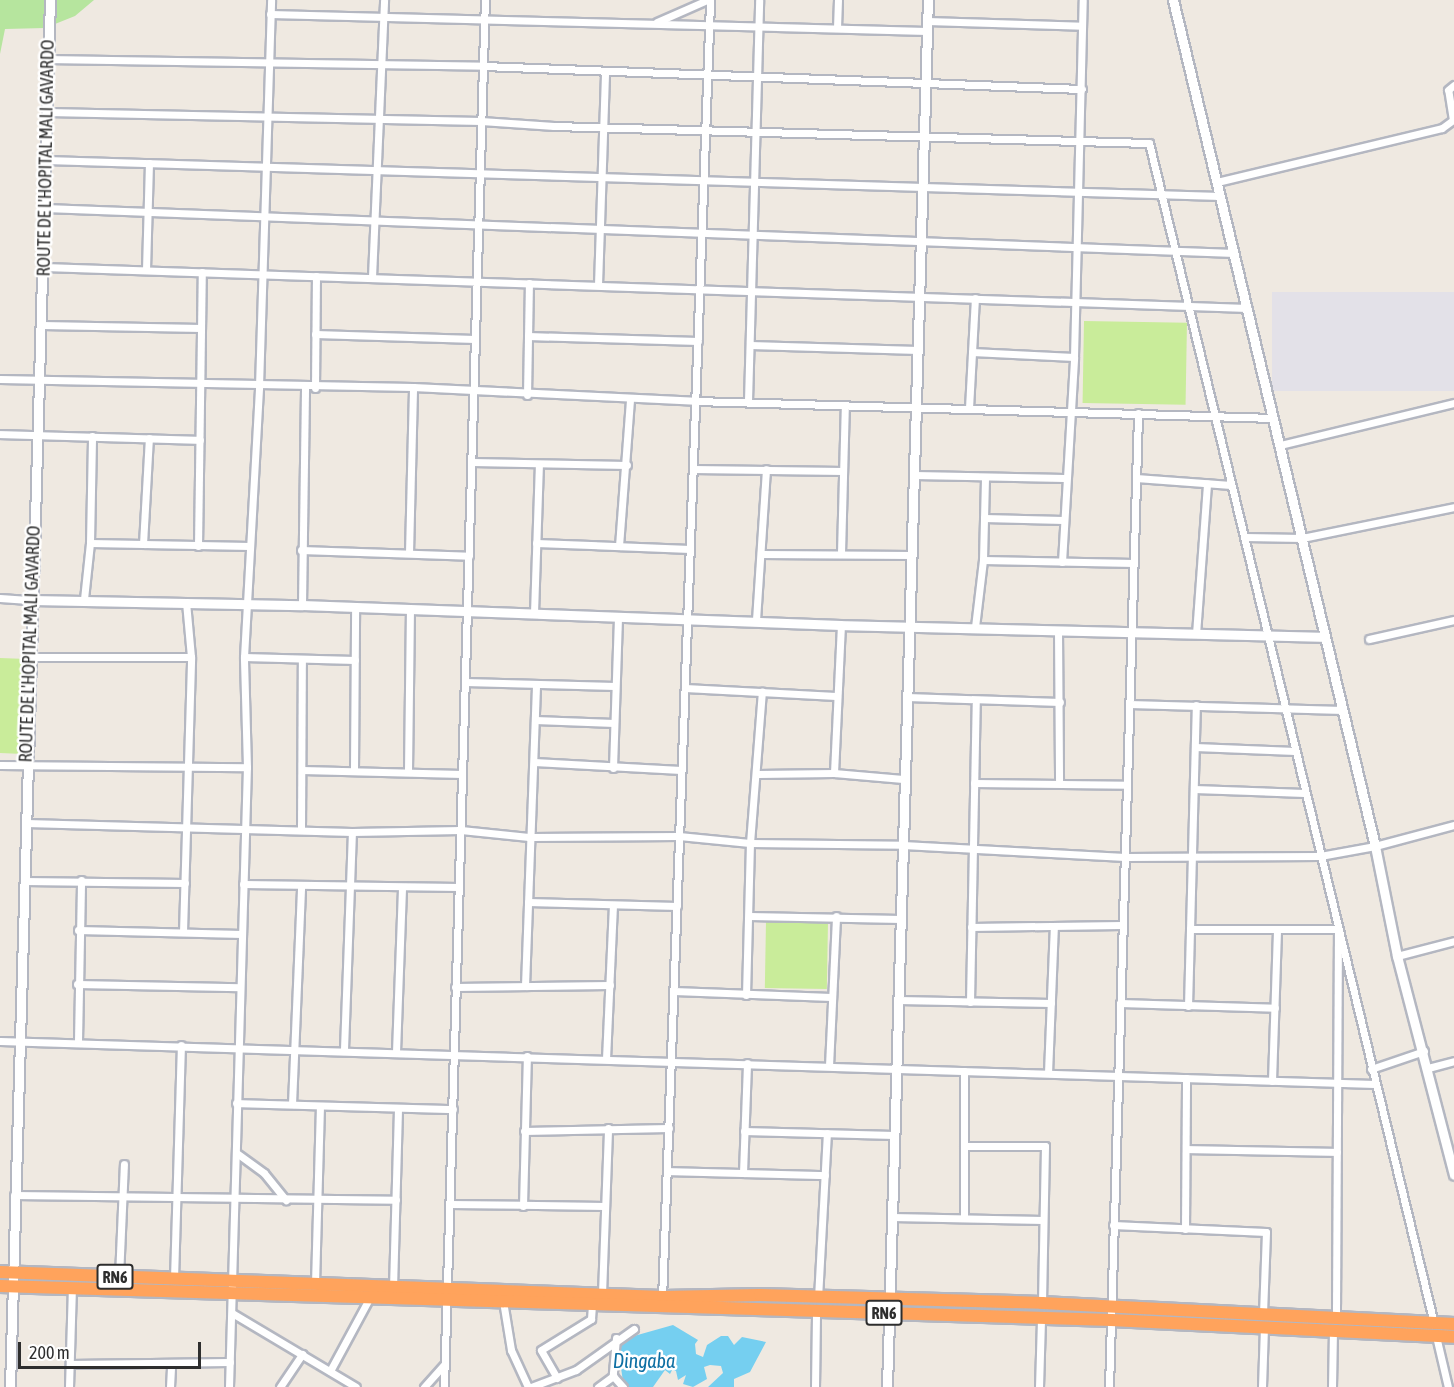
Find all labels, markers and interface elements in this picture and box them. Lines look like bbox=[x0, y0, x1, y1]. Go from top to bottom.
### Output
street label: ROUTE DE L'HOPITAL MALI GAVARDO bbox=[33, 39, 59, 277]
street label: ROUTE DE L'HOPITAL MALI GAVARDO bbox=[15, 525, 45, 763]
road number: RN6 bbox=[96, 1264, 134, 1290]
road number: RN6 bbox=[864, 1300, 904, 1326]
scale bar bbox=[21, 1330, 204, 1368]
text: 200 m bbox=[29, 1342, 70, 1363]
water label: Dingaba bbox=[613, 1348, 675, 1372]

